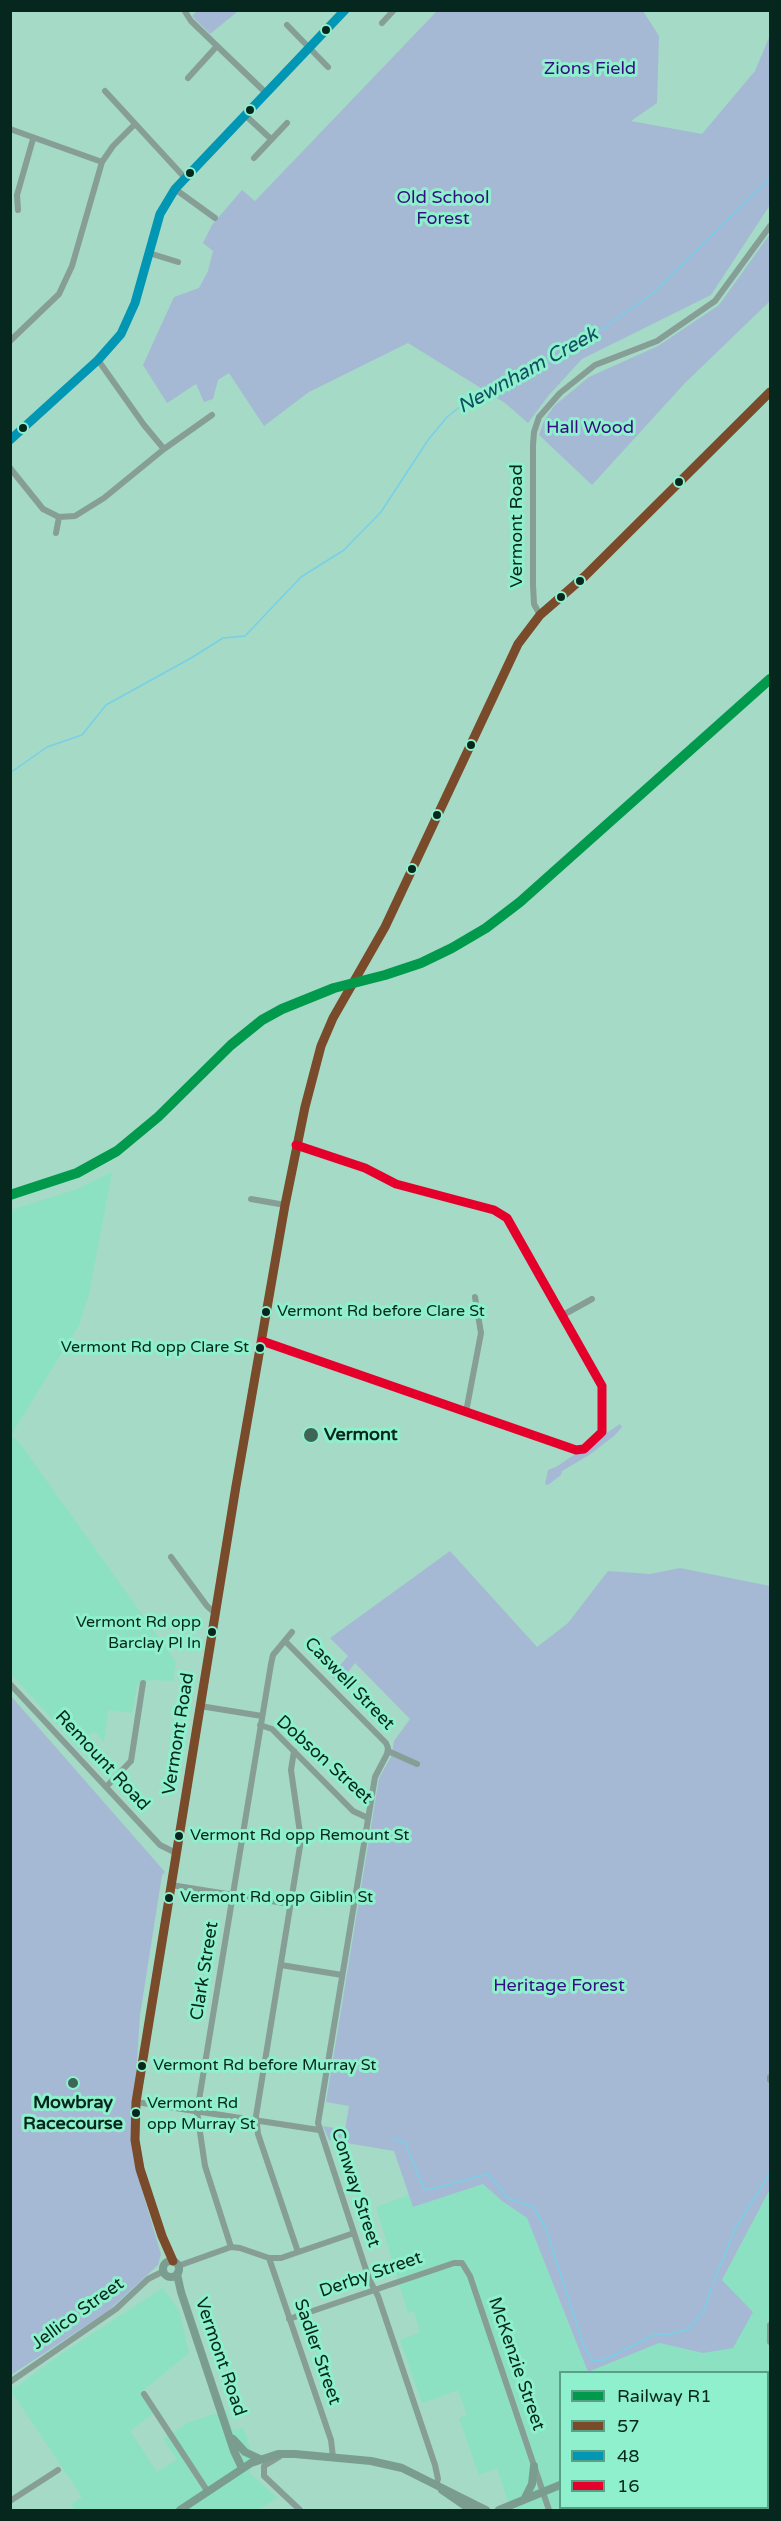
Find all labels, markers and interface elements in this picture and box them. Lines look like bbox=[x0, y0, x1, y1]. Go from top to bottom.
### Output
unlabelled marker bbox=[320, 24, 332, 36]
park label: Zions Field bbox=[544, 58, 636, 80]
unlabelled marker bbox=[244, 104, 256, 116]
unlabelled marker bbox=[184, 167, 196, 179]
park label: Old School Forest bbox=[397, 187, 489, 230]
water label: Newnham Creek bbox=[454, 323, 602, 419]
park label: Hall Wood bbox=[546, 417, 634, 439]
unlabelled marker bbox=[17, 422, 29, 434]
street label: Vermont Road bbox=[506, 464, 528, 588]
unlabelled marker bbox=[673, 476, 685, 488]
unlabelled marker bbox=[574, 575, 586, 587]
unlabelled marker bbox=[555, 591, 567, 603]
unlabelled marker bbox=[465, 739, 477, 751]
unlabelled marker bbox=[431, 809, 443, 821]
unlabelled marker bbox=[406, 863, 418, 875]
place label: Vermont Rd before Clare St bbox=[277, 1302, 485, 1322]
marker: Vermont Rd before Clare St bbox=[260, 1306, 272, 1318]
place label: Vermont Rd opp Clare St bbox=[61, 1338, 249, 1358]
marker: Vermont Rd opp Clare St bbox=[254, 1342, 266, 1354]
place label: Vermont bbox=[324, 1424, 398, 1446]
marker: Vermont bbox=[302, 1426, 320, 1444]
place label: Vermont Rd opp Barclay Pl In bbox=[76, 1613, 201, 1651]
marker: Vermont Rd opp Barclay Pl In bbox=[206, 1626, 218, 1638]
street label: Caswell Street bbox=[299, 1633, 399, 1735]
street label: Vermont Road bbox=[159, 1671, 199, 1797]
street label: Remount Road bbox=[50, 1706, 154, 1816]
street label: Dobson Street bbox=[271, 1711, 377, 1809]
place label: Vermont Rd opp Remount St bbox=[190, 1826, 409, 1846]
marker: Vermont Rd opp Remount St bbox=[173, 1830, 185, 1842]
place label: Vermont Rd opp Giblin St bbox=[180, 1888, 373, 1908]
marker: Vermont Rd opp Giblin St bbox=[163, 1892, 175, 1904]
street label: Clark Street bbox=[187, 1920, 223, 2022]
park label: Heritage Forest bbox=[493, 1975, 625, 1997]
place label: Vermont Rd before Murray St bbox=[153, 2056, 376, 2076]
marker: Vermont Rd before Murray St bbox=[136, 2060, 148, 2072]
marker: Mowbray Racecourse bbox=[66, 2076, 80, 2090]
place label: Mowbray Racecourse bbox=[23, 2092, 123, 2134]
place label: Vermont Rd opp Murray St bbox=[147, 2094, 256, 2132]
marker: Vermont Rd opp Murray St bbox=[130, 2107, 142, 2119]
street label: Conway Street bbox=[326, 2126, 384, 2250]
street label: Derby Street bbox=[317, 2247, 425, 2303]
street label: Jellico Street bbox=[28, 2273, 128, 2355]
street label: McKenzie Street bbox=[483, 2294, 549, 2434]
street label: Vermont Road bbox=[190, 2295, 250, 2419]
street label: Sadler Street bbox=[289, 2296, 345, 2408]
legend bbox=[559, 2371, 769, 2509]
text: Railway R1 bbox=[617, 2385, 711, 2407]
text: 57 bbox=[617, 2415, 640, 2437]
text: 48 bbox=[617, 2445, 640, 2467]
text: 16 bbox=[617, 2475, 640, 2497]

